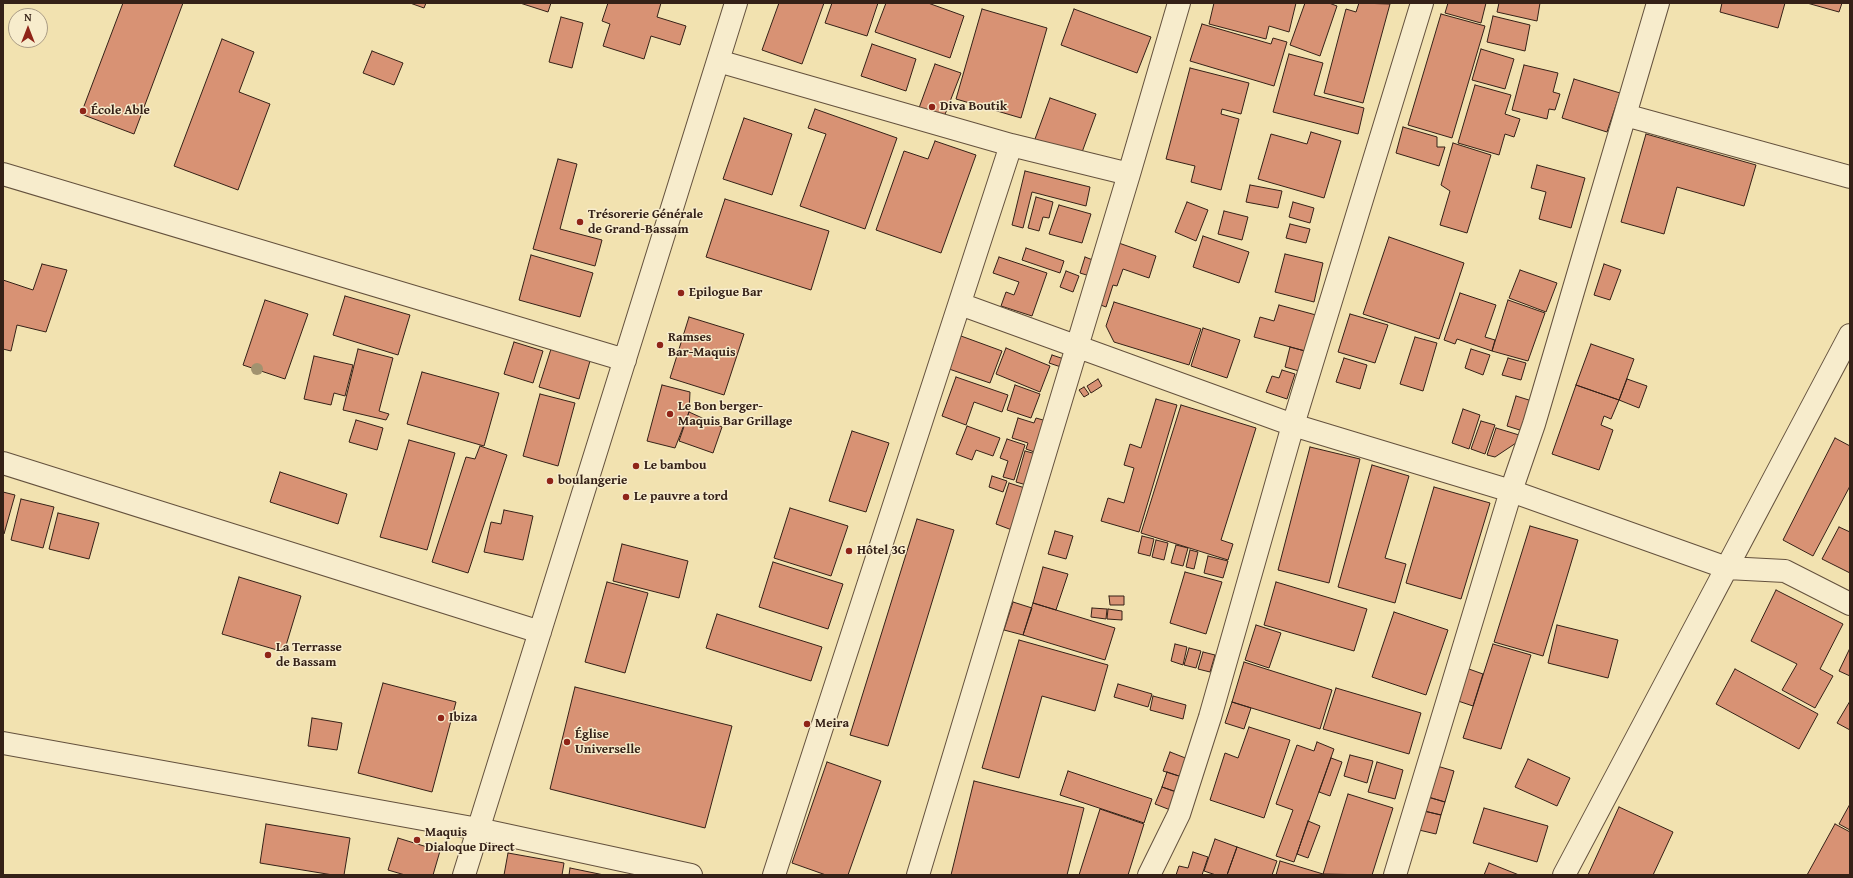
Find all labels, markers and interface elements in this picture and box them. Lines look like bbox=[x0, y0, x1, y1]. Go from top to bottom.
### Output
north arrow bbox=[8, 8, 48, 48]
text: N bbox=[24, 9, 32, 25]
place label: Diva Boutik bbox=[940, 99, 1007, 115]
marker: Diva Boutik bbox=[927, 102, 937, 112]
place label: École Able bbox=[91, 103, 150, 119]
marker: École Able bbox=[78, 106, 88, 116]
place label: Trésorerie Générale de Grand-Bassam bbox=[588, 207, 703, 238]
marker: Trésorerie Générale de Grand-Bassam bbox=[575, 217, 585, 227]
place label: Epilogue Bar bbox=[689, 285, 763, 301]
marker: Epilogue Bar bbox=[676, 288, 686, 298]
place label: Ramses Bar-Maquis bbox=[668, 330, 736, 361]
marker: Ramses Bar-Maquis bbox=[655, 340, 665, 350]
place label: Le Bon berger- Maquis Bar Grillage bbox=[678, 399, 792, 430]
marker: Le Bon berger- Maquis Bar Grillage bbox=[665, 409, 675, 419]
place label: Le bambou bbox=[644, 458, 706, 474]
marker: Le bambou bbox=[631, 461, 641, 471]
place label: boulangerie bbox=[558, 473, 627, 489]
marker: boulangerie bbox=[545, 476, 555, 486]
place label: Le pauvre a tord bbox=[634, 489, 728, 505]
marker: Le pauvre a tord bbox=[621, 492, 631, 502]
place label: Hôtel 3G bbox=[857, 543, 906, 559]
marker: Hôtel 3G bbox=[844, 546, 854, 556]
place label: La Terrasse de Bassam bbox=[276, 640, 342, 671]
marker: La Terrasse de Bassam bbox=[263, 650, 273, 660]
place label: Ibiza bbox=[449, 710, 477, 726]
marker: Ibiza bbox=[436, 713, 446, 723]
place label: Meira bbox=[815, 716, 849, 732]
marker: Meira bbox=[802, 719, 812, 729]
place label: Église Universelle bbox=[575, 727, 641, 758]
marker: Église Universelle bbox=[562, 737, 572, 747]
place label: Maquis Dialoque Direct bbox=[425, 825, 515, 856]
marker: Maquis Dialoque Direct bbox=[412, 835, 422, 845]

